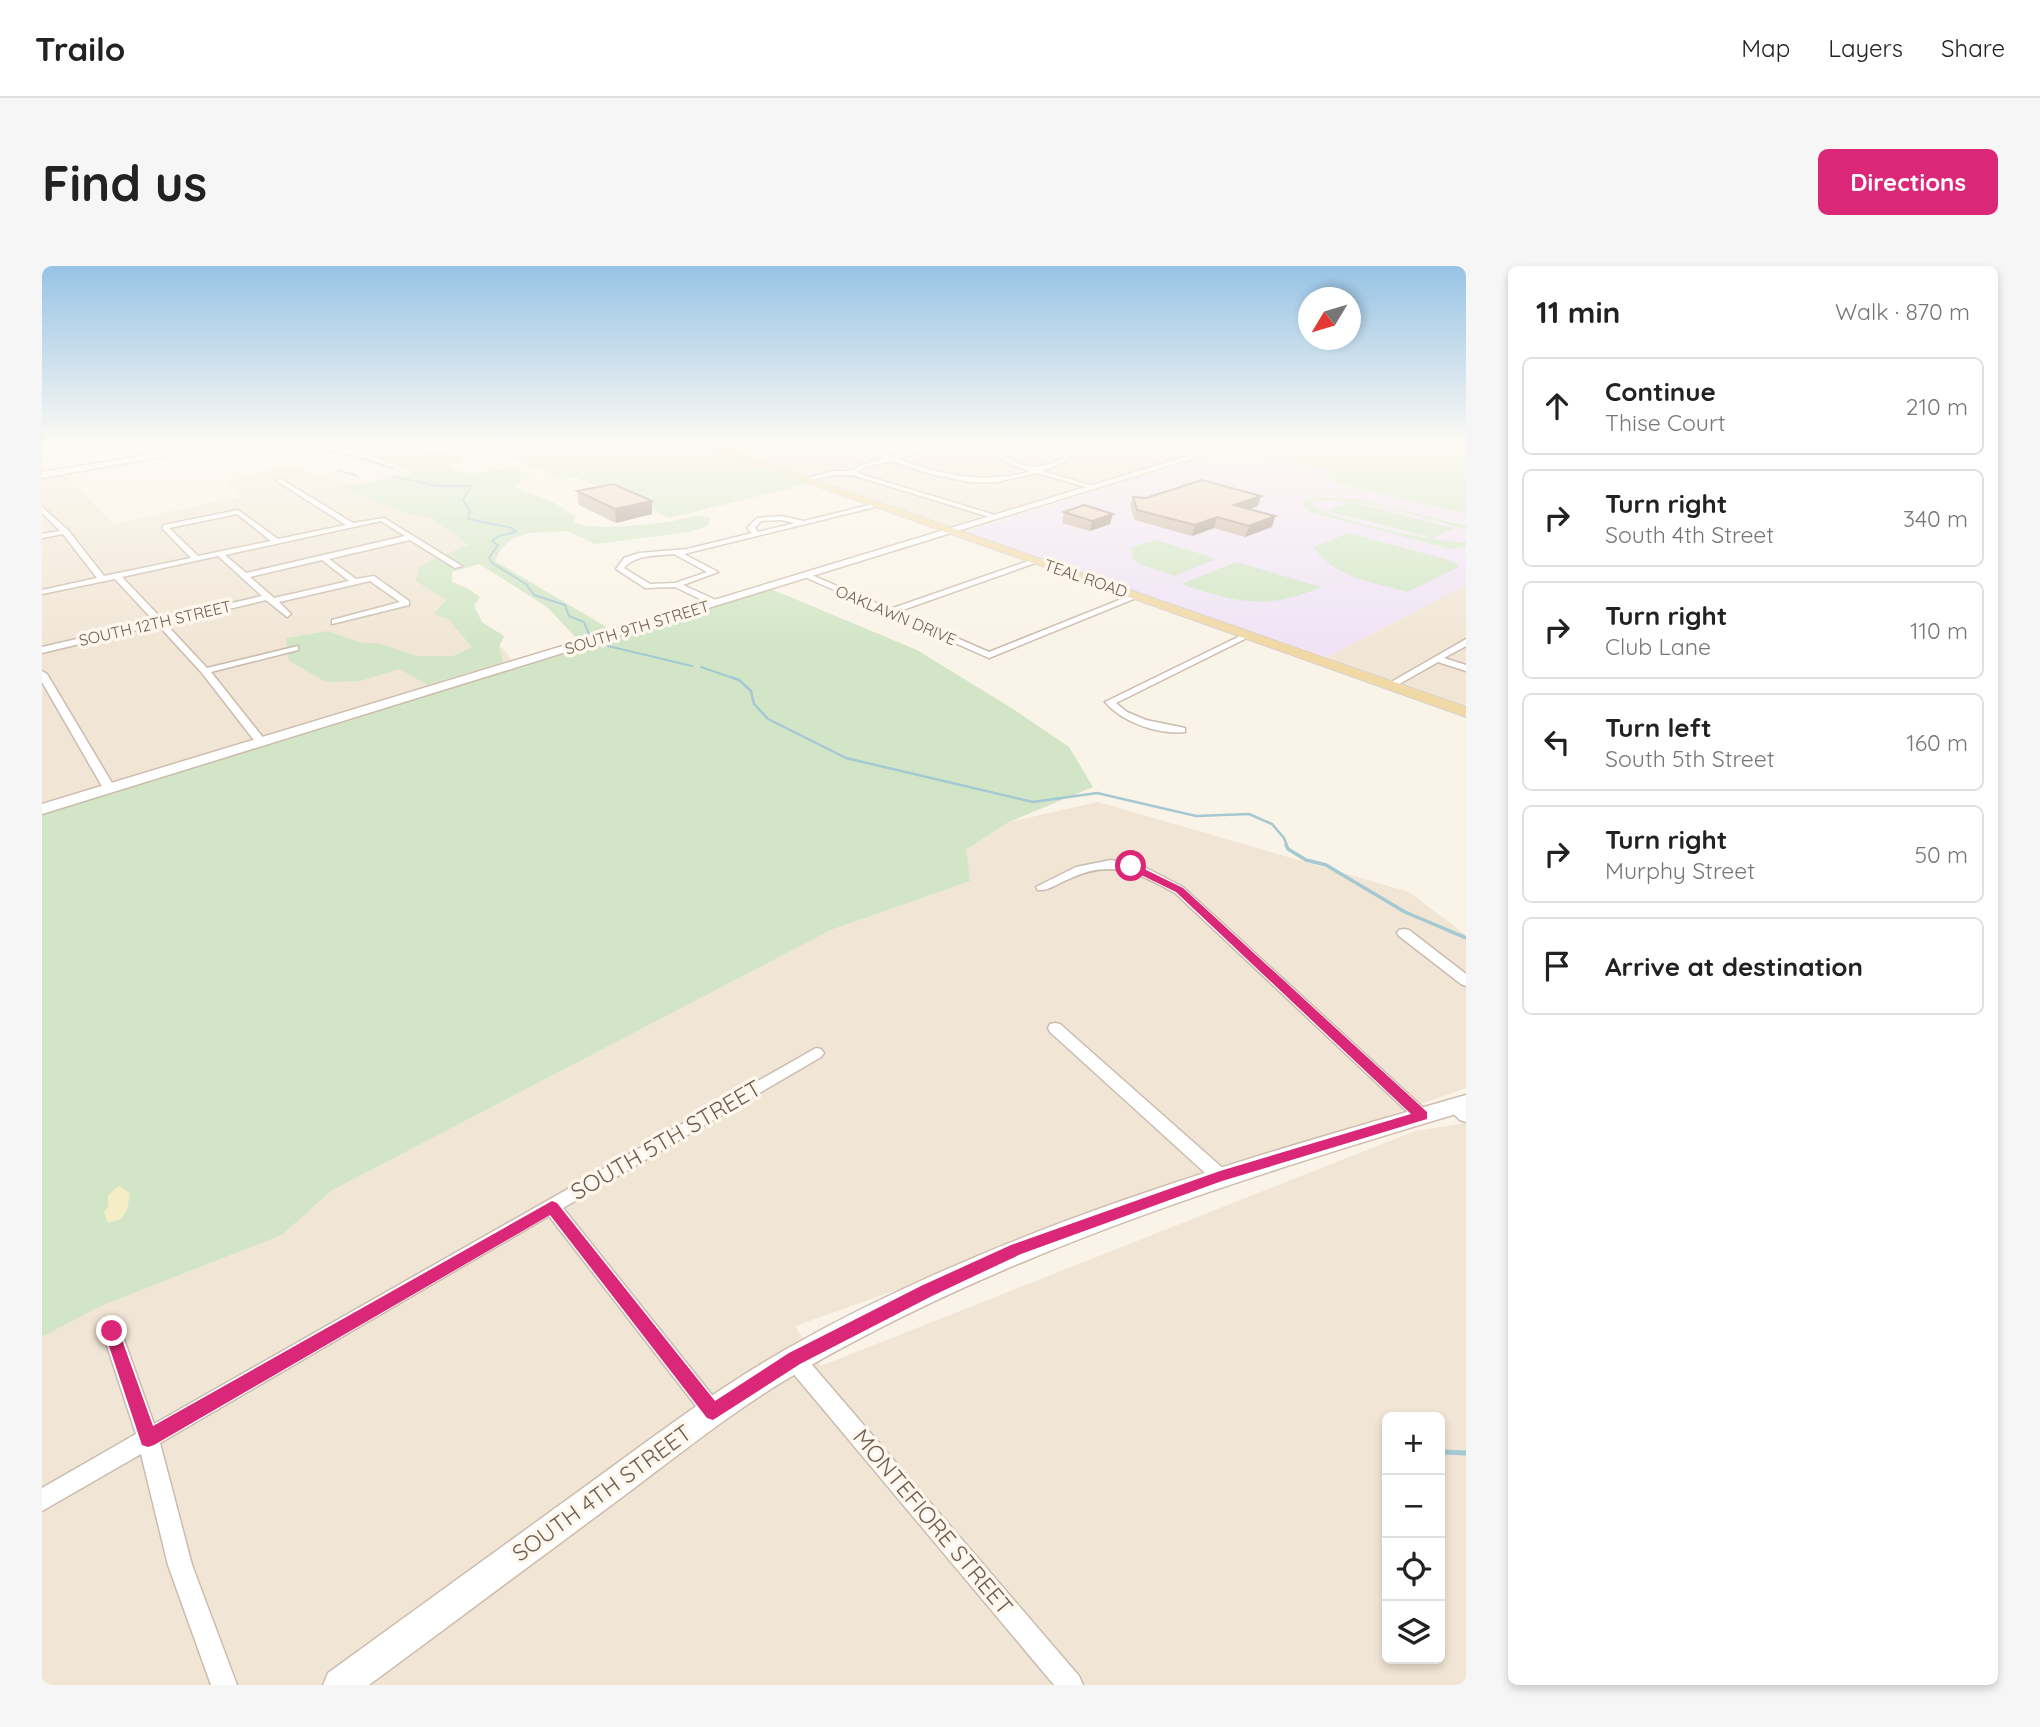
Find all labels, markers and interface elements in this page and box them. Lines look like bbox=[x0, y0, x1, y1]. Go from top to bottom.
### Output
text: Trailo bbox=[35, 28, 125, 69]
text: Map bbox=[1741, 33, 1790, 63]
text: Layers bbox=[1828, 33, 1903, 63]
text: Share bbox=[1941, 33, 2005, 63]
button: Directions bbox=[1818, 149, 1998, 215]
text: Find us bbox=[42, 152, 207, 213]
north arrow bbox=[1298, 287, 1361, 350]
text: 11 min bbox=[1536, 293, 1620, 331]
text: Walk · 870 m bbox=[1835, 297, 1970, 326]
text: Continue bbox=[1605, 375, 1716, 408]
icon: ahead bbox=[1538, 387, 1576, 425]
text: 210 m bbox=[1906, 392, 1968, 421]
text: Thise Court bbox=[1605, 408, 1726, 437]
text: Turn right bbox=[1605, 487, 1727, 520]
icon: right bbox=[1538, 499, 1576, 537]
text: 340 m bbox=[1903, 504, 1968, 533]
text: South 4th Street bbox=[1605, 520, 1774, 549]
street label: TEAL ROAD bbox=[1042, 554, 1130, 602]
street label: OAKLAWN DRIVE bbox=[833, 581, 959, 649]
street label: SOUTH 9TH STREET bbox=[562, 595, 712, 658]
street label: SOUTH 12TH STREET bbox=[77, 596, 233, 650]
text: Turn right bbox=[1605, 599, 1727, 632]
icon: right bbox=[1538, 611, 1576, 649]
text: 110 m bbox=[1910, 616, 1968, 645]
text: Club Lane bbox=[1605, 632, 1711, 661]
text: Turn left bbox=[1605, 711, 1712, 744]
icon: left bbox=[1538, 723, 1576, 761]
text: 160 m bbox=[1906, 728, 1968, 757]
text: South 5th Street bbox=[1605, 744, 1775, 773]
text: Turn right bbox=[1605, 823, 1727, 856]
icon: right bbox=[1538, 835, 1576, 873]
text: 50 m bbox=[1915, 840, 1968, 869]
route start bbox=[1115, 850, 1146, 881]
text: Murphy Street bbox=[1605, 856, 1755, 885]
icon: arrive bbox=[1538, 947, 1576, 985]
text: Arrive at destination bbox=[1605, 950, 1863, 983]
street label: SOUTH 5TH STREET bbox=[565, 1073, 766, 1206]
route end bbox=[96, 1315, 127, 1346]
map controls bbox=[1382, 1412, 1445, 1664]
button: + bbox=[1382, 1412, 1445, 1475]
street label: SOUTH 4TH STREET bbox=[506, 1418, 697, 1567]
street label: MONTEFIORE STREET bbox=[847, 1423, 1020, 1621]
button: − bbox=[1382, 1475, 1445, 1538]
button: locate bbox=[1382, 1538, 1445, 1601]
button: layers bbox=[1382, 1601, 1445, 1664]

